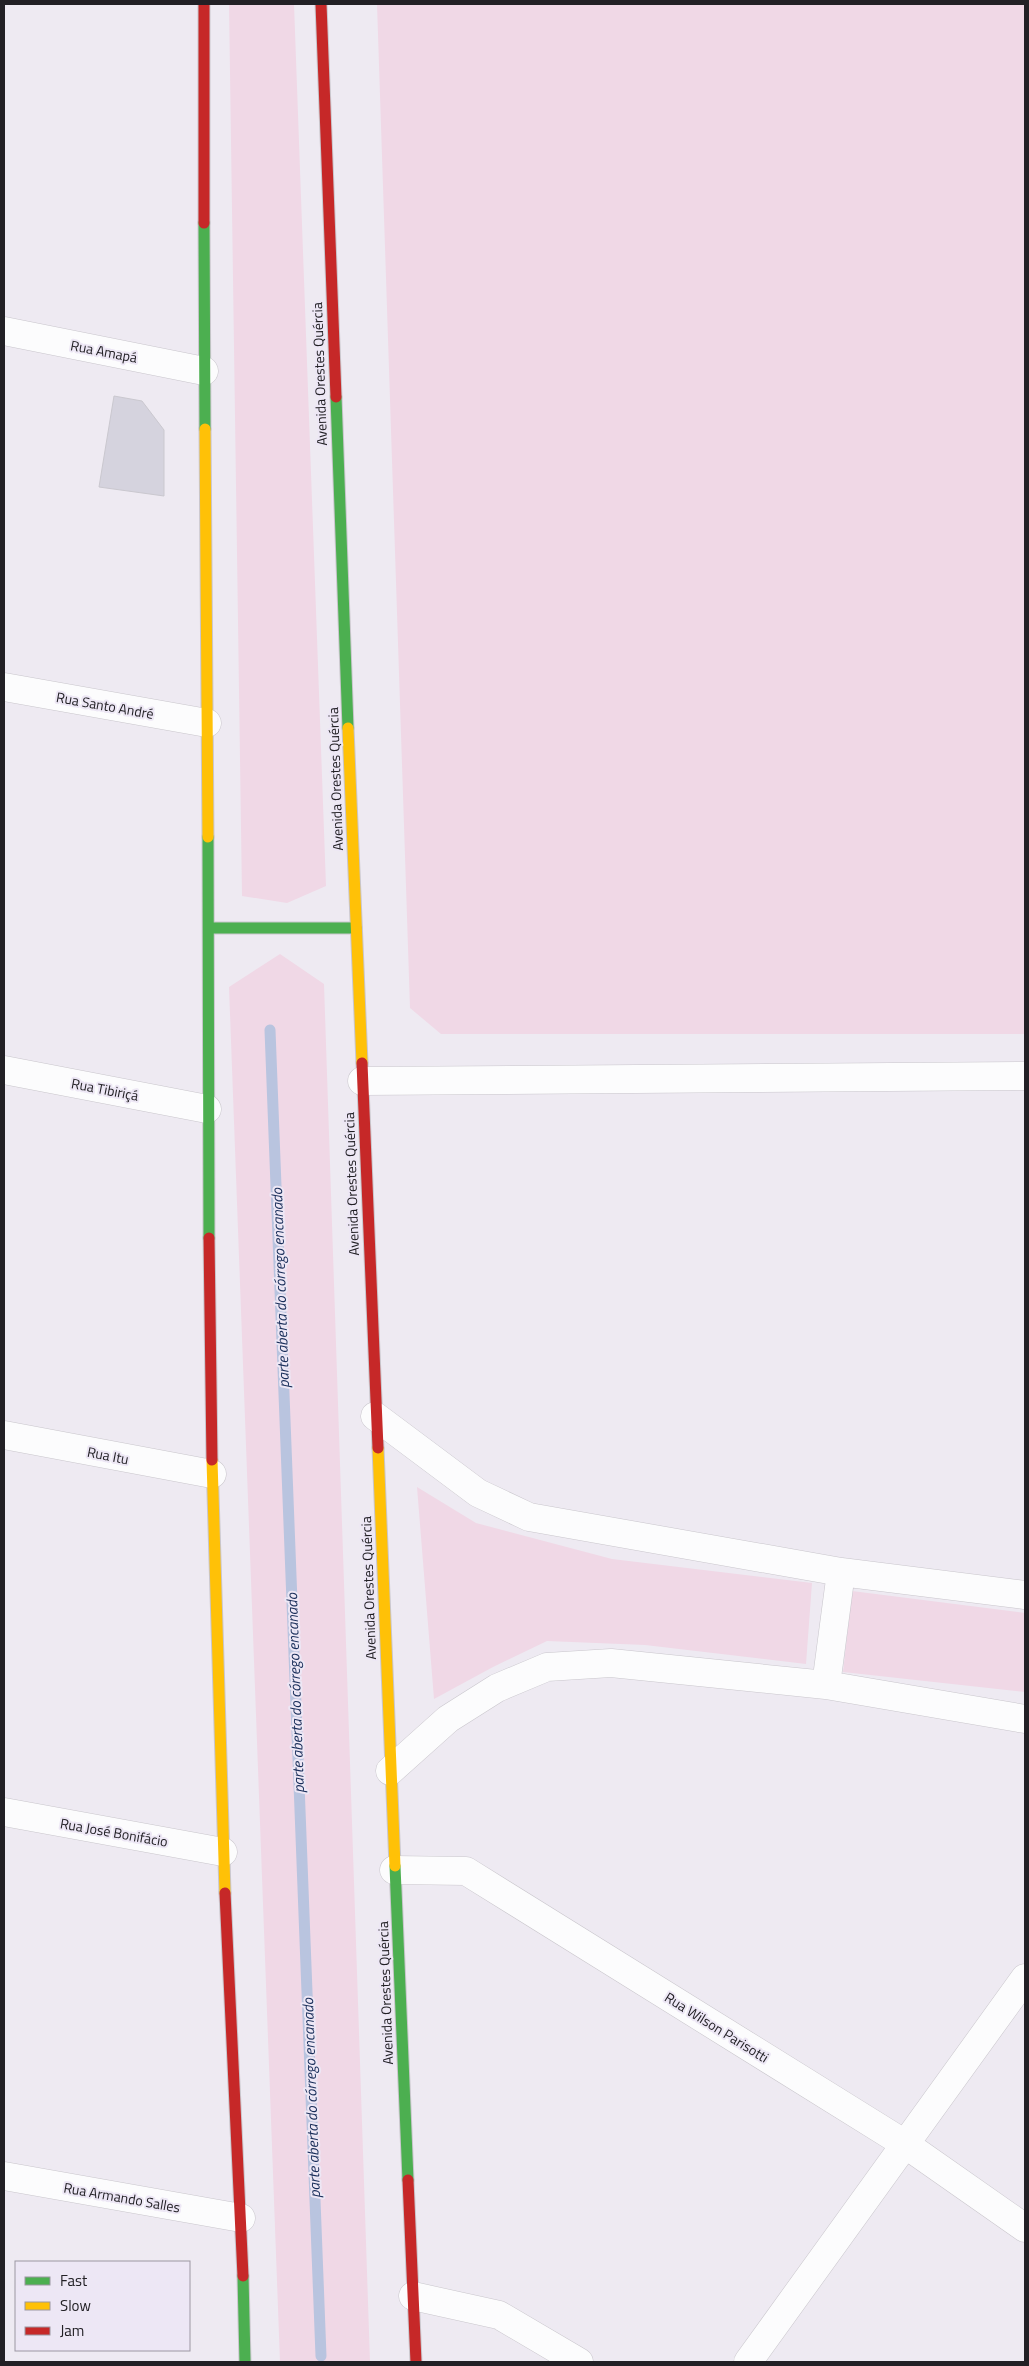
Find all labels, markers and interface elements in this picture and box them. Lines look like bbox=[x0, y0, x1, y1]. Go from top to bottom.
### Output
street label: Avenida Orestes Quércia bbox=[306, 302, 332, 446]
street label: Rua Amapá bbox=[69, 334, 139, 368]
street label: Rua Santo André bbox=[55, 686, 155, 724]
street label: Avenida Orestes Quércia bbox=[322, 707, 348, 851]
street label: Rua Tibiriçá bbox=[70, 1072, 140, 1106]
street label: Avenida Orestes Quércia bbox=[338, 1112, 364, 1256]
water label: parte aberta do córrego encanado bbox=[265, 1187, 295, 1388]
street label: Rua Itu bbox=[85, 1441, 131, 1469]
street label: Avenida Orestes Quércia bbox=[355, 1516, 381, 1660]
water label: parte aberta do córrego encanado bbox=[280, 1592, 310, 1793]
street label: Rua José Bonifácio bbox=[59, 1812, 169, 1852]
street label: Avenida Orestes Quércia bbox=[372, 1921, 398, 2065]
street label: Rua Wilson Parisotti bbox=[661, 1987, 773, 2067]
water label: parte aberta do córrego encanado bbox=[296, 1997, 326, 2198]
street label: Rua Armando Salles bbox=[62, 2176, 182, 2218]
legend bbox=[15, 2261, 190, 2351]
text: Fast bbox=[60, 2269, 88, 2292]
text: Slow bbox=[60, 2294, 91, 2317]
text: Jam bbox=[60, 2319, 84, 2342]

